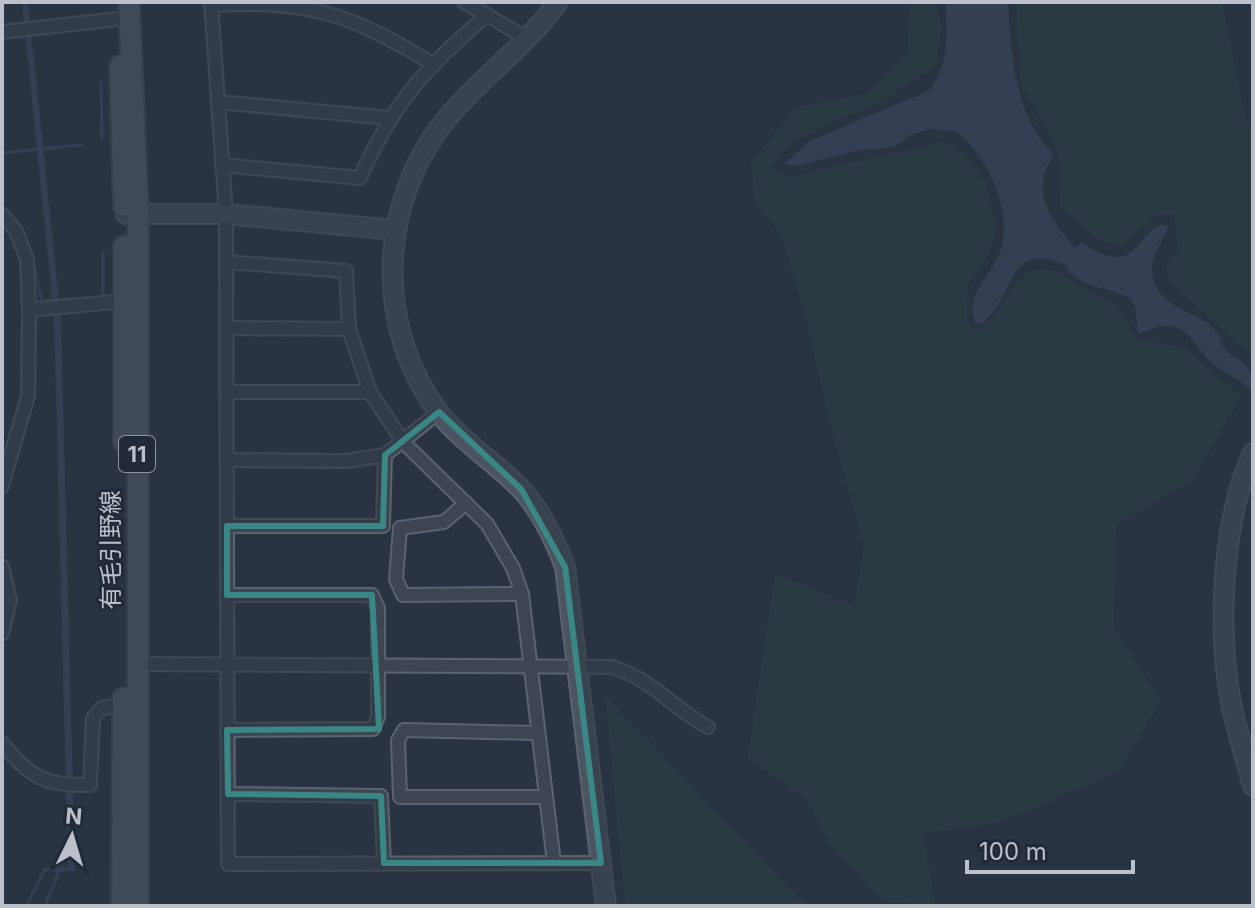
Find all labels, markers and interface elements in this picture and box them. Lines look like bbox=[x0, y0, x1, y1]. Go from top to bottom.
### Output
road number: 11 bbox=[119, 436, 155, 472]
street label: 有毛引野線 bbox=[96, 490, 125, 610]
north arrow bbox=[32, 796, 112, 876]
text: N bbox=[64, 802, 83, 830]
scale bar bbox=[967, 824, 1133, 874]
text: 100 m bbox=[979, 837, 1047, 866]

